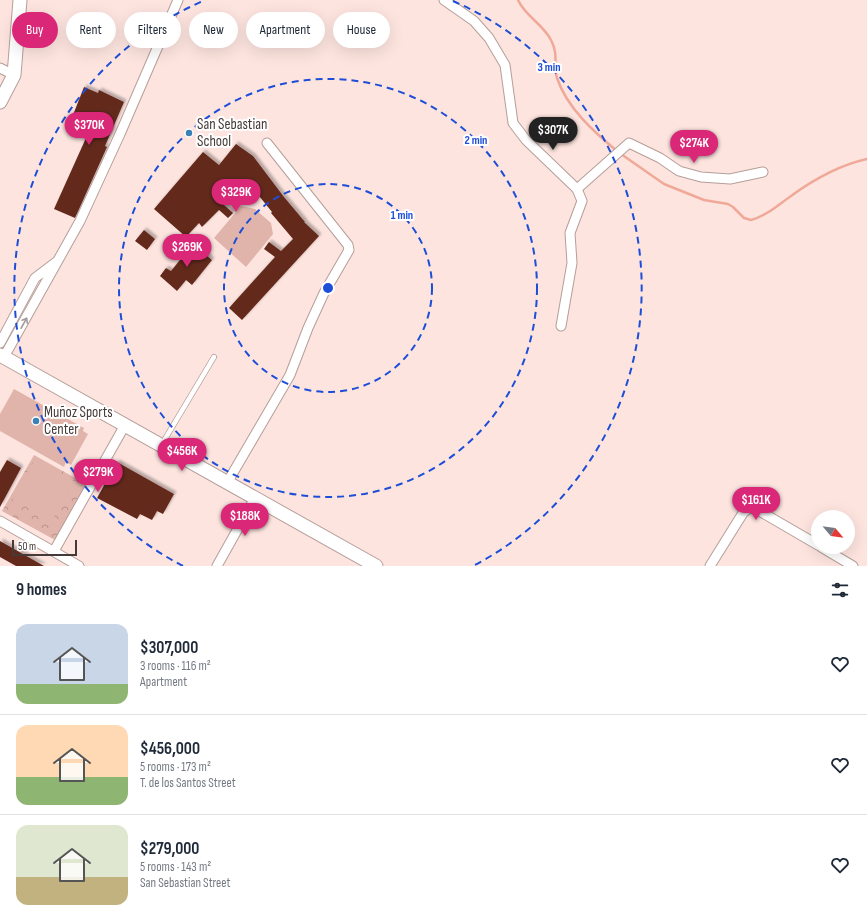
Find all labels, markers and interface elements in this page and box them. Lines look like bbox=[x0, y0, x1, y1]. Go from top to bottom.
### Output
chip: Buy bbox=[12, 12, 58, 48]
chip: Rent bbox=[66, 12, 116, 48]
chip: Filters bbox=[124, 12, 181, 48]
chip: New bbox=[189, 12, 238, 48]
chip: Apartment bbox=[246, 12, 325, 48]
chip: House bbox=[333, 12, 390, 48]
text: 3 min bbox=[538, 60, 560, 75]
pin: $370K bbox=[61, 112, 117, 146]
place label: San Sebastian School bbox=[197, 115, 267, 151]
text: $370K bbox=[74, 117, 104, 133]
pin: $307K bbox=[525, 117, 581, 151]
text: $307K bbox=[538, 122, 568, 138]
marker: San Sebastian School bbox=[184, 128, 194, 138]
pin: $274K bbox=[666, 130, 722, 164]
text: 2 min bbox=[465, 133, 487, 148]
text: $274K bbox=[679, 135, 709, 151]
pin: $329K bbox=[208, 179, 264, 213]
text: $329K bbox=[221, 184, 251, 200]
text: 1 min bbox=[391, 208, 413, 223]
pin: $269K bbox=[159, 234, 215, 268]
text: $269K bbox=[172, 239, 202, 255]
centre of rings bbox=[321, 281, 335, 295]
one-way arrow bbox=[20, 317, 28, 329]
place label: Muñoz Sports Center bbox=[44, 403, 113, 439]
marker: Muñoz Sports Center bbox=[31, 416, 41, 426]
pin: $456K bbox=[154, 438, 210, 472]
text: $456K bbox=[167, 443, 197, 459]
pin: $279K bbox=[70, 459, 126, 493]
text: $279K bbox=[83, 464, 113, 480]
pin: $161K bbox=[728, 487, 784, 521]
text: $161K bbox=[741, 492, 771, 508]
pin: $188K bbox=[217, 503, 273, 537]
text: $188K bbox=[230, 508, 260, 524]
north arrow bbox=[811, 510, 855, 554]
map controls bbox=[811, 510, 855, 554]
scale bar bbox=[12, 538, 77, 557]
text: 50 m bbox=[18, 540, 36, 553]
icon: filters bbox=[829, 579, 851, 601]
text: 9 homes bbox=[16, 580, 67, 600]
text: $307,000 bbox=[140, 638, 198, 658]
icon: home bbox=[48, 640, 96, 688]
icon: heart bbox=[829, 653, 851, 675]
text: 3 rooms · 116 m² bbox=[140, 658, 211, 674]
text: Apartment bbox=[140, 674, 187, 690]
text: $456,000 bbox=[140, 739, 200, 759]
icon: home bbox=[48, 741, 96, 789]
icon: heart bbox=[829, 754, 851, 776]
text: 5 rooms · 173 m² bbox=[140, 759, 211, 775]
text: T. de los Santos Street bbox=[140, 775, 236, 791]
text: $279,000 bbox=[140, 839, 199, 859]
icon: home bbox=[48, 841, 96, 889]
icon: heart bbox=[829, 854, 851, 876]
text: 5 rooms · 143 m² bbox=[140, 859, 211, 875]
text: San Sebastian Street bbox=[140, 875, 231, 891]

